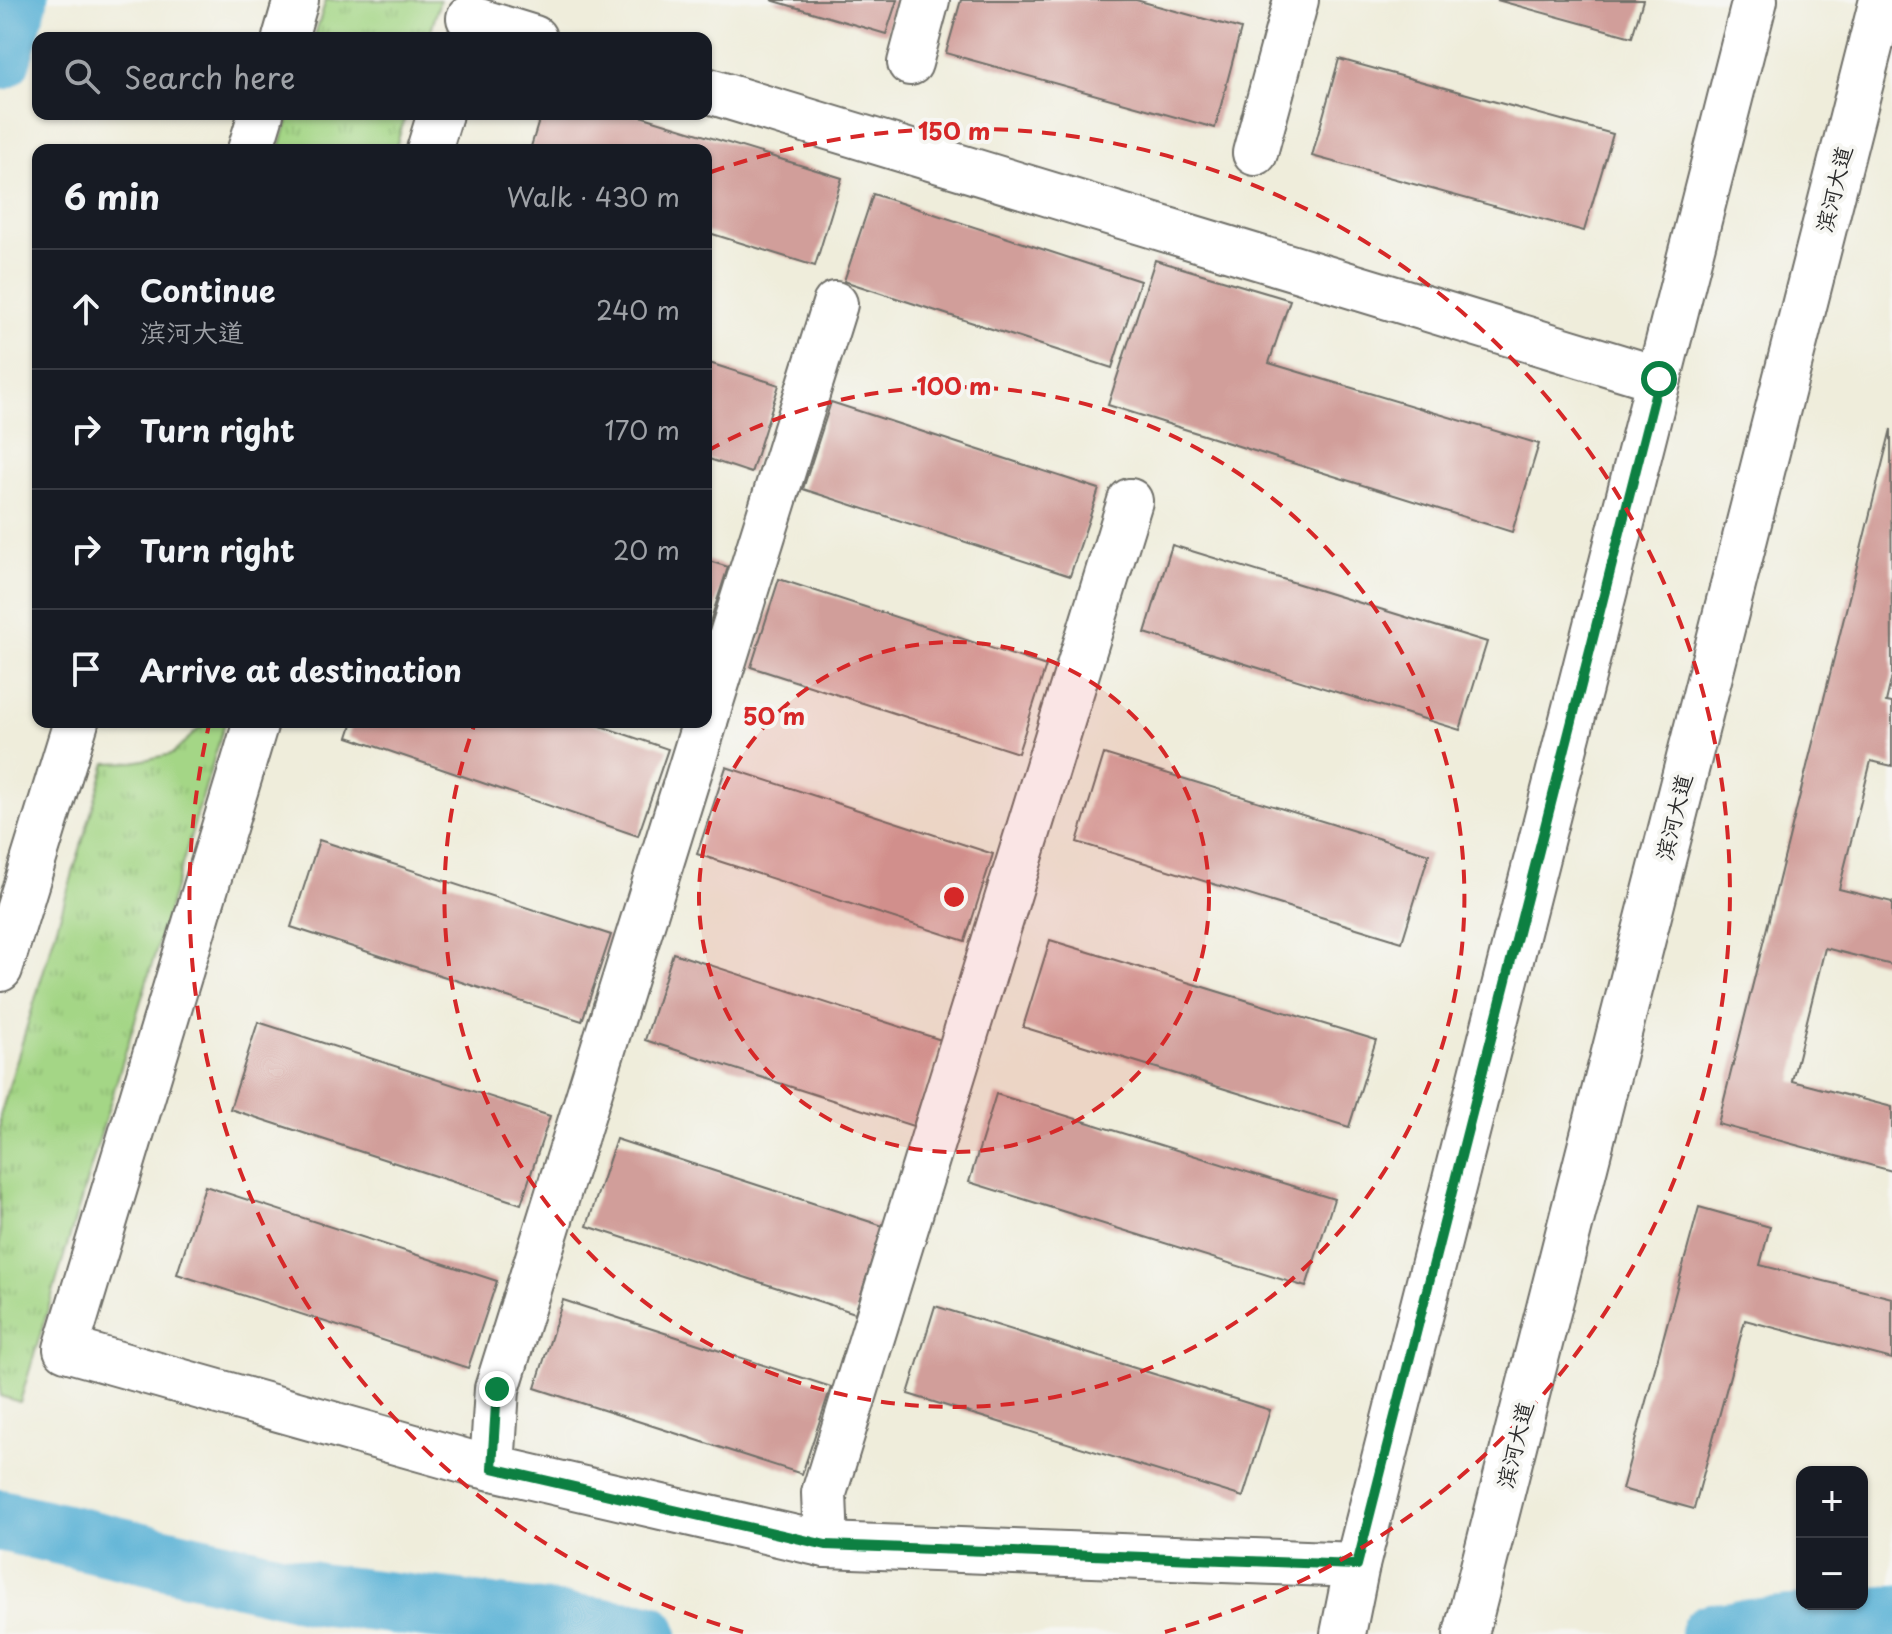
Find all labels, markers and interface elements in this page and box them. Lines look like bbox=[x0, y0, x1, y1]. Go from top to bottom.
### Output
search box bbox=[32, 32, 712, 120]
icon: search bbox=[60, 54, 104, 98]
text: Search here bbox=[124, 54, 296, 99]
text: 150 m bbox=[918, 112, 990, 148]
street label: 滨河大道 bbox=[1806, 142, 1859, 235]
text: 6 min bbox=[64, 170, 160, 222]
text: Walk · 430 m bbox=[507, 177, 680, 216]
text: Continue bbox=[140, 267, 275, 312]
icon: ahead bbox=[64, 287, 108, 331]
text: 240 m bbox=[596, 290, 680, 329]
text: 滨河大道 bbox=[140, 312, 244, 351]
route start bbox=[1641, 361, 1677, 397]
text: 100 m bbox=[917, 367, 991, 403]
icon: right bbox=[64, 407, 108, 451]
text: Turn right bbox=[140, 407, 295, 452]
text: 170 m bbox=[605, 410, 680, 449]
icon: right bbox=[64, 527, 108, 571]
text: Turn right bbox=[140, 527, 295, 572]
text: 20 m bbox=[613, 530, 680, 569]
icon: arrive bbox=[64, 647, 108, 691]
text: Arrive at destination bbox=[140, 647, 462, 692]
text: 50 m bbox=[743, 697, 805, 733]
street label: 滨河大道 bbox=[1646, 770, 1699, 863]
centre of rings bbox=[940, 883, 968, 911]
route end bbox=[479, 1371, 515, 1407]
street label: 滨河大道 bbox=[1487, 1398, 1540, 1491]
map controls bbox=[1796, 1466, 1868, 1610]
button: + bbox=[1796, 1466, 1868, 1538]
button: − bbox=[1796, 1538, 1868, 1610]

